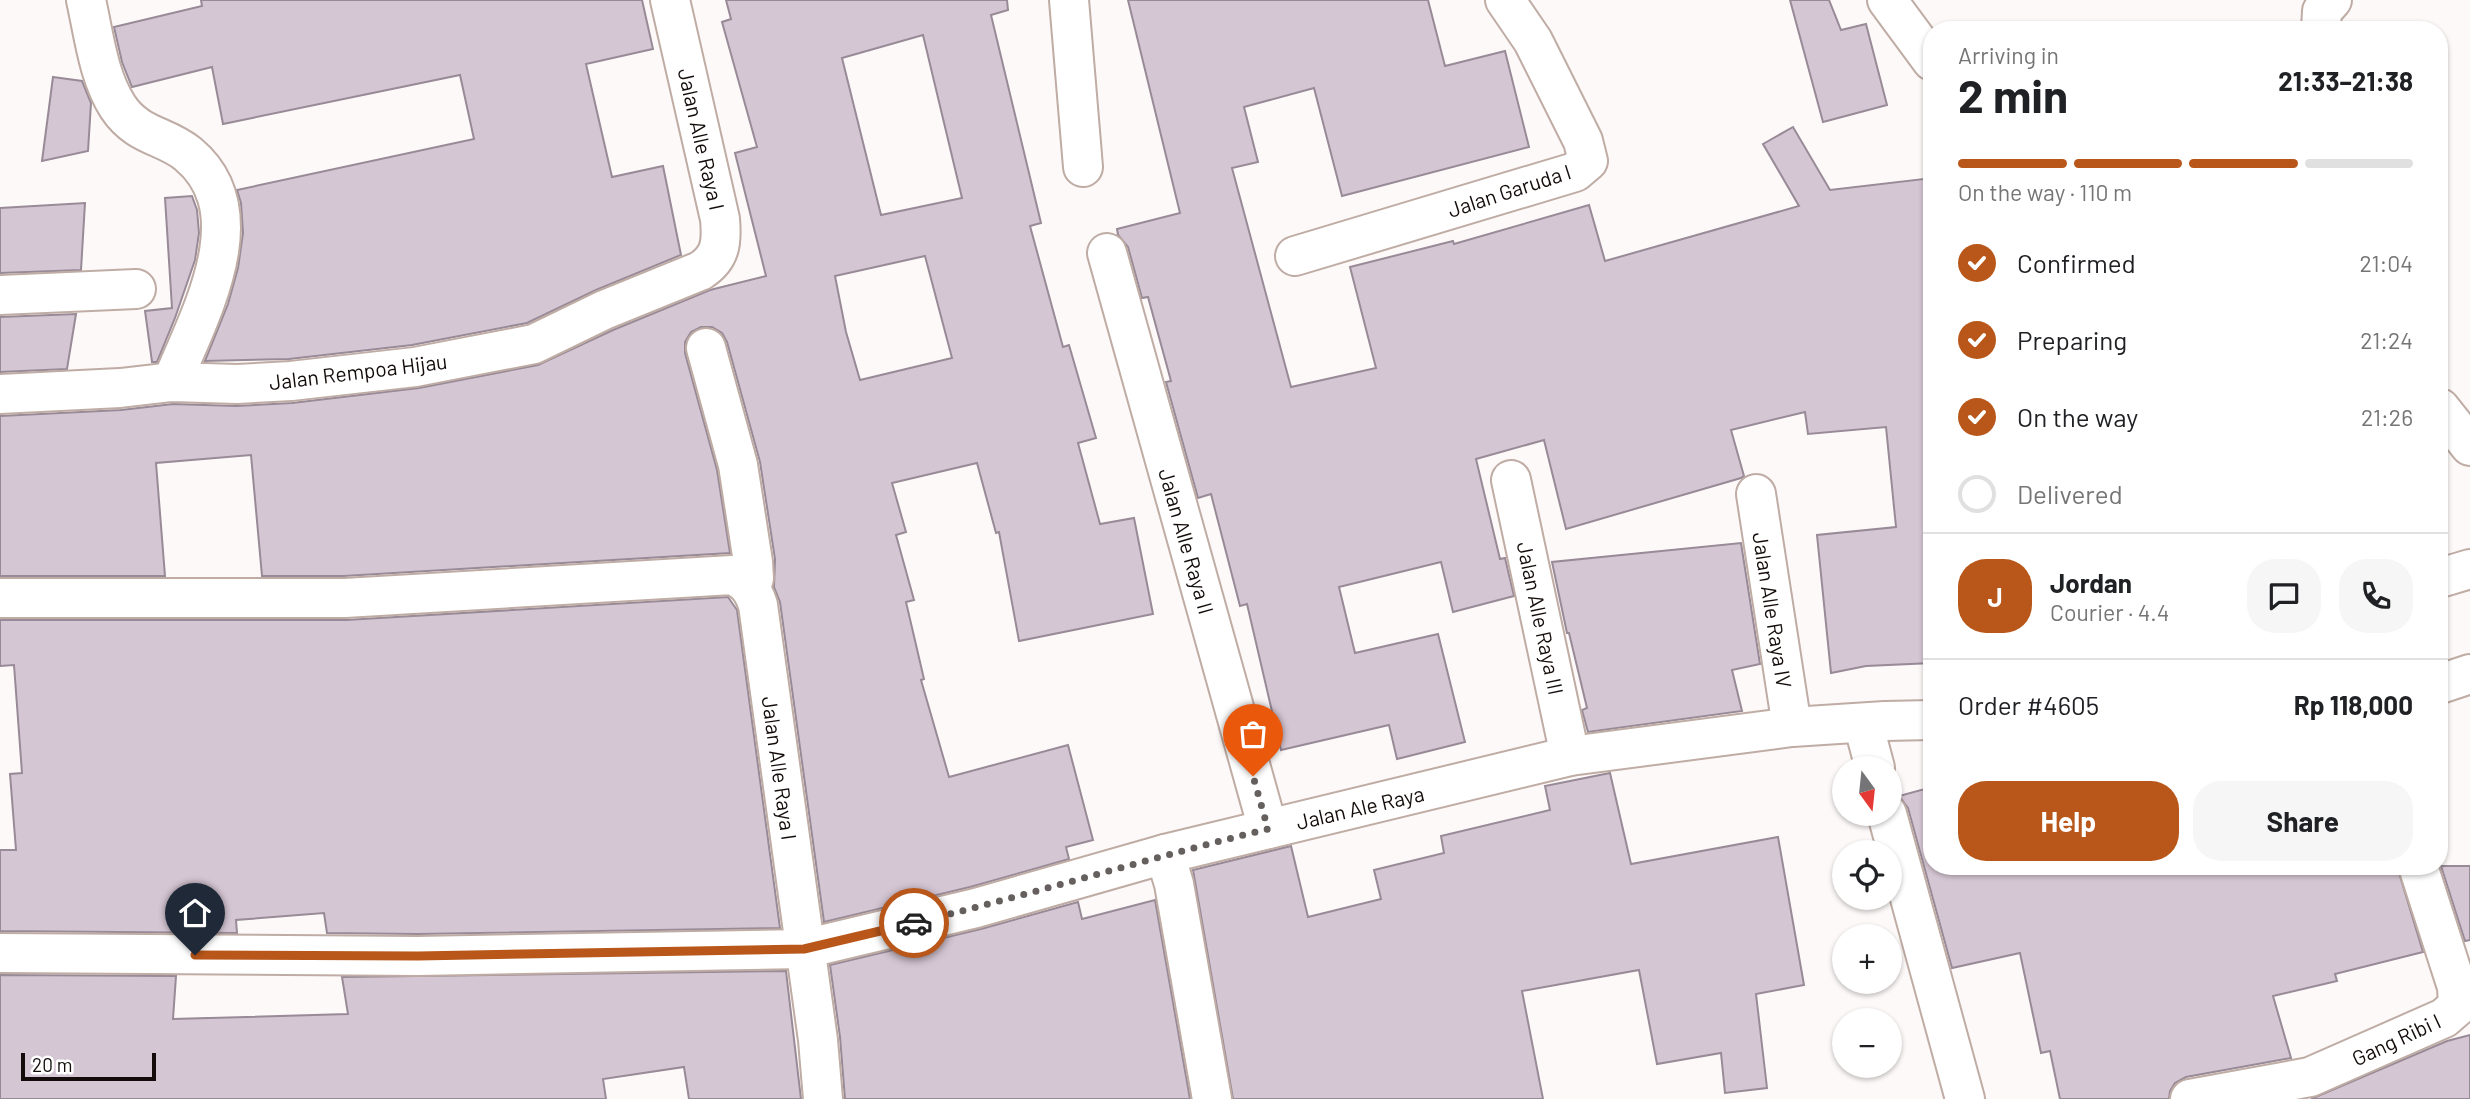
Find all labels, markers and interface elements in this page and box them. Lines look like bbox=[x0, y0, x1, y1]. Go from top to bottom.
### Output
text: Arriving in bbox=[1958, 41, 2059, 69]
text: 21:33–21:38 bbox=[2278, 65, 2413, 96]
street label: Jalan Alle Raya I bbox=[674, 66, 730, 212]
text: 2 min bbox=[1958, 67, 2068, 122]
street label: Jalan Garuda I bbox=[1444, 158, 1574, 222]
text: On the way · 110 m bbox=[1958, 178, 2132, 206]
icon: check bbox=[1958, 244, 1996, 282]
text: Confirmed bbox=[2017, 247, 2136, 278]
text: 21:04 bbox=[2359, 249, 2413, 277]
icon: check bbox=[1958, 321, 1996, 359]
text: Preparing bbox=[2017, 324, 2127, 355]
text: 21:24 bbox=[2360, 326, 2413, 354]
street label: Jalan Rempoa Hijau bbox=[267, 348, 449, 394]
icon: check bbox=[1958, 398, 1996, 436]
text: On the way bbox=[2017, 401, 2138, 432]
text: 21:26 bbox=[2361, 403, 2413, 431]
street label: Jalan Alle Raya II bbox=[1154, 465, 1220, 617]
text: Delivered bbox=[2017, 478, 2123, 509]
street label: Jalan Alle Raya IV bbox=[1748, 530, 1798, 690]
street label: Jalan Alle Raya III bbox=[1513, 539, 1569, 697]
button: chat bbox=[2247, 559, 2321, 633]
button: phone bbox=[2339, 559, 2413, 633]
text: Jordan bbox=[2050, 567, 2132, 598]
text: J bbox=[1987, 581, 2003, 612]
text: Courier · 4.4 bbox=[2050, 598, 2169, 626]
text: Order #4605 bbox=[1958, 689, 2099, 720]
text: Rp 118,000 bbox=[2294, 689, 2413, 720]
street label: Jalan Alle Raya I bbox=[758, 694, 802, 842]
pin bbox=[1223, 704, 1283, 776]
icon: bag bbox=[1234, 715, 1272, 753]
north arrow bbox=[1832, 756, 1902, 826]
map controls bbox=[1832, 756, 1902, 1078]
street label: Jalan Ale Raya bbox=[1294, 780, 1426, 834]
button: Help bbox=[1958, 781, 2179, 861]
button: Share bbox=[2193, 781, 2413, 861]
button: locate bbox=[1832, 840, 1902, 910]
pin bbox=[165, 883, 225, 955]
courier bbox=[879, 888, 949, 958]
icon: home bbox=[176, 894, 214, 932]
icon: car bbox=[895, 904, 933, 942]
button: + bbox=[1832, 924, 1902, 994]
button: − bbox=[1832, 1008, 1902, 1078]
street label: Gang Ribi I bbox=[2348, 1008, 2444, 1070]
scale bar bbox=[21, 1050, 156, 1082]
text: 20 m bbox=[32, 1053, 72, 1076]

